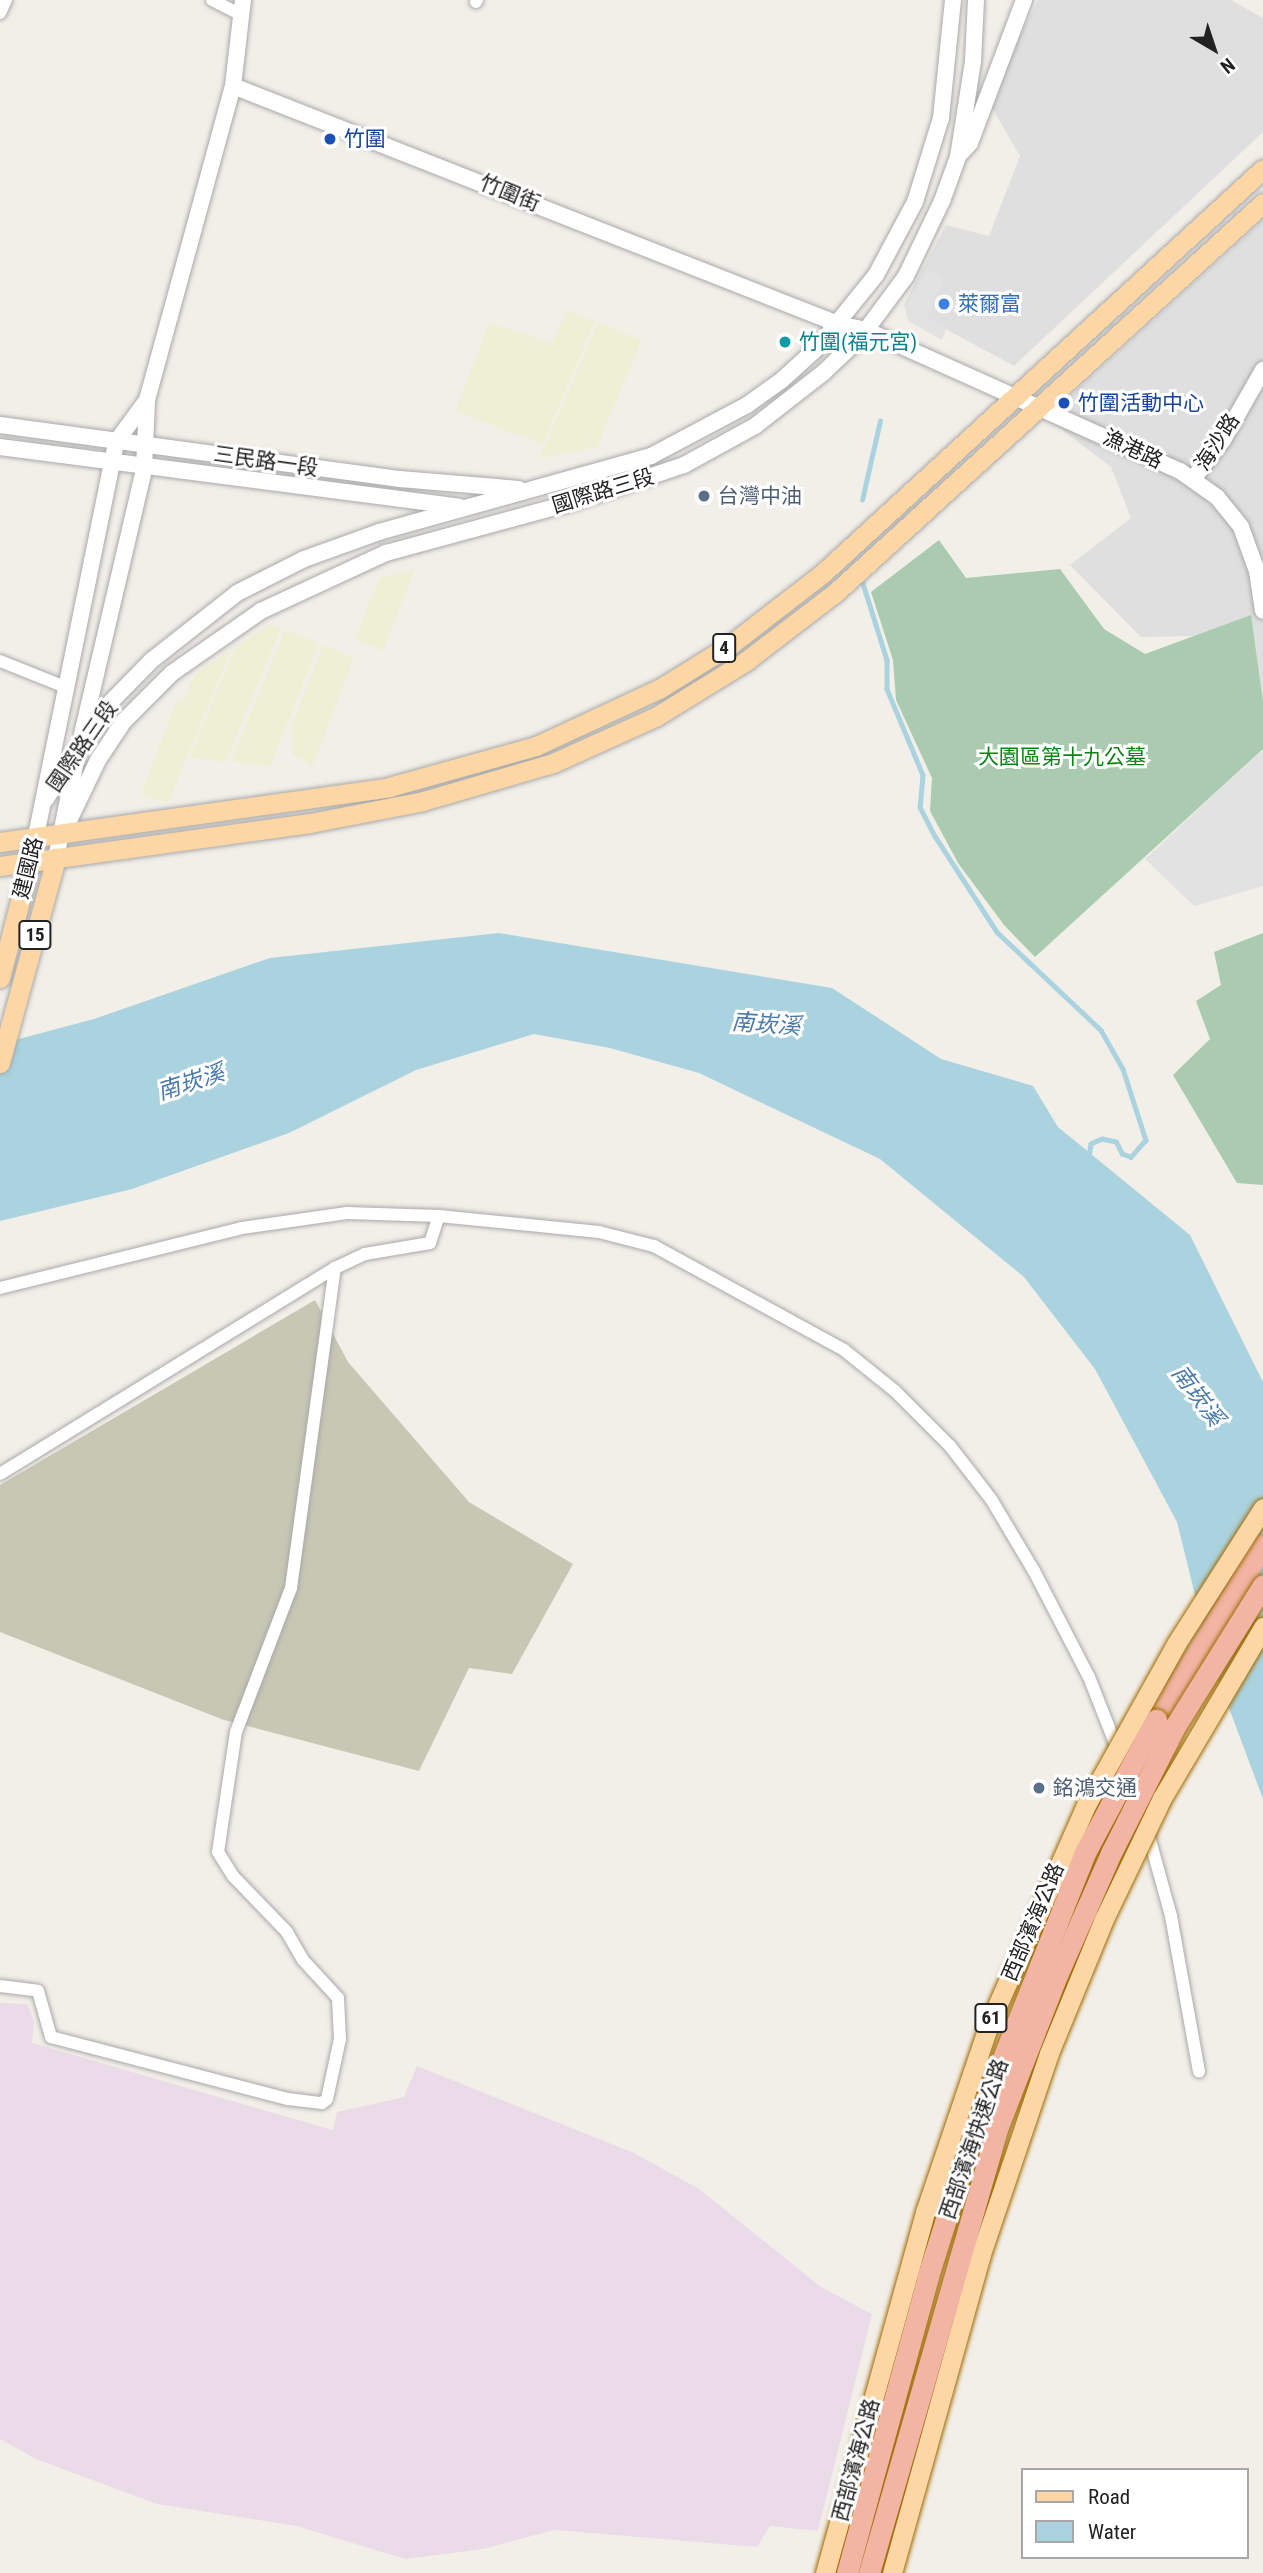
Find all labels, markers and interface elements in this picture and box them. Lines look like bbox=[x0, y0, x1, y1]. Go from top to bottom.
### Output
north arrow bbox=[1179, 14, 1249, 84]
text: N bbox=[1216, 53, 1239, 78]
place label: 竹圍 bbox=[344, 126, 386, 152]
marker: 竹圍 bbox=[322, 131, 338, 147]
street label: 竹圍街 bbox=[476, 170, 544, 216]
place label: 萊爾富 bbox=[958, 291, 1021, 317]
marker: 萊爾富 bbox=[936, 296, 952, 312]
place label: 竹圍(福元宮) bbox=[799, 329, 917, 355]
marker: 竹圍(福元宮) bbox=[777, 334, 793, 350]
place label: 竹圍活動中心 bbox=[1078, 390, 1204, 416]
marker: 竹圍活動中心 bbox=[1056, 395, 1072, 411]
street label: 海沙路 bbox=[1189, 409, 1245, 475]
street label: 漁港路 bbox=[1099, 424, 1167, 474]
street label: 三民路一段 bbox=[212, 441, 320, 481]
street label: 國際路三段 bbox=[549, 464, 657, 518]
place label: 台灣中油 bbox=[718, 483, 802, 509]
marker: 台灣中油 bbox=[696, 488, 712, 504]
road number: 4 bbox=[712, 632, 736, 664]
street label: 國際路三段 bbox=[42, 696, 122, 796]
park label: 大園區第十九公墓 bbox=[978, 744, 1146, 770]
street label: 建國路 bbox=[8, 834, 48, 902]
road number: 15 bbox=[18, 920, 52, 951]
water label: 南崁溪 bbox=[731, 1009, 801, 1041]
water label: 南崁溪 bbox=[154, 1059, 228, 1107]
water label: 南崁溪 bbox=[1165, 1360, 1229, 1432]
place label: 銘鴻交通 bbox=[1053, 1775, 1137, 1801]
marker: 銘鴻交通 bbox=[1031, 1780, 1047, 1796]
street label: 西部濱海公路 bbox=[997, 1859, 1069, 1985]
road number: 61 bbox=[974, 2002, 1009, 2034]
street label: 西部濱海快速公路 bbox=[935, 2055, 1013, 2223]
street label: 西部濱海公路 bbox=[828, 2396, 884, 2524]
legend bbox=[1021, 2468, 1249, 2559]
text: Road bbox=[1088, 2485, 1130, 2509]
text: Water bbox=[1088, 2520, 1136, 2544]

